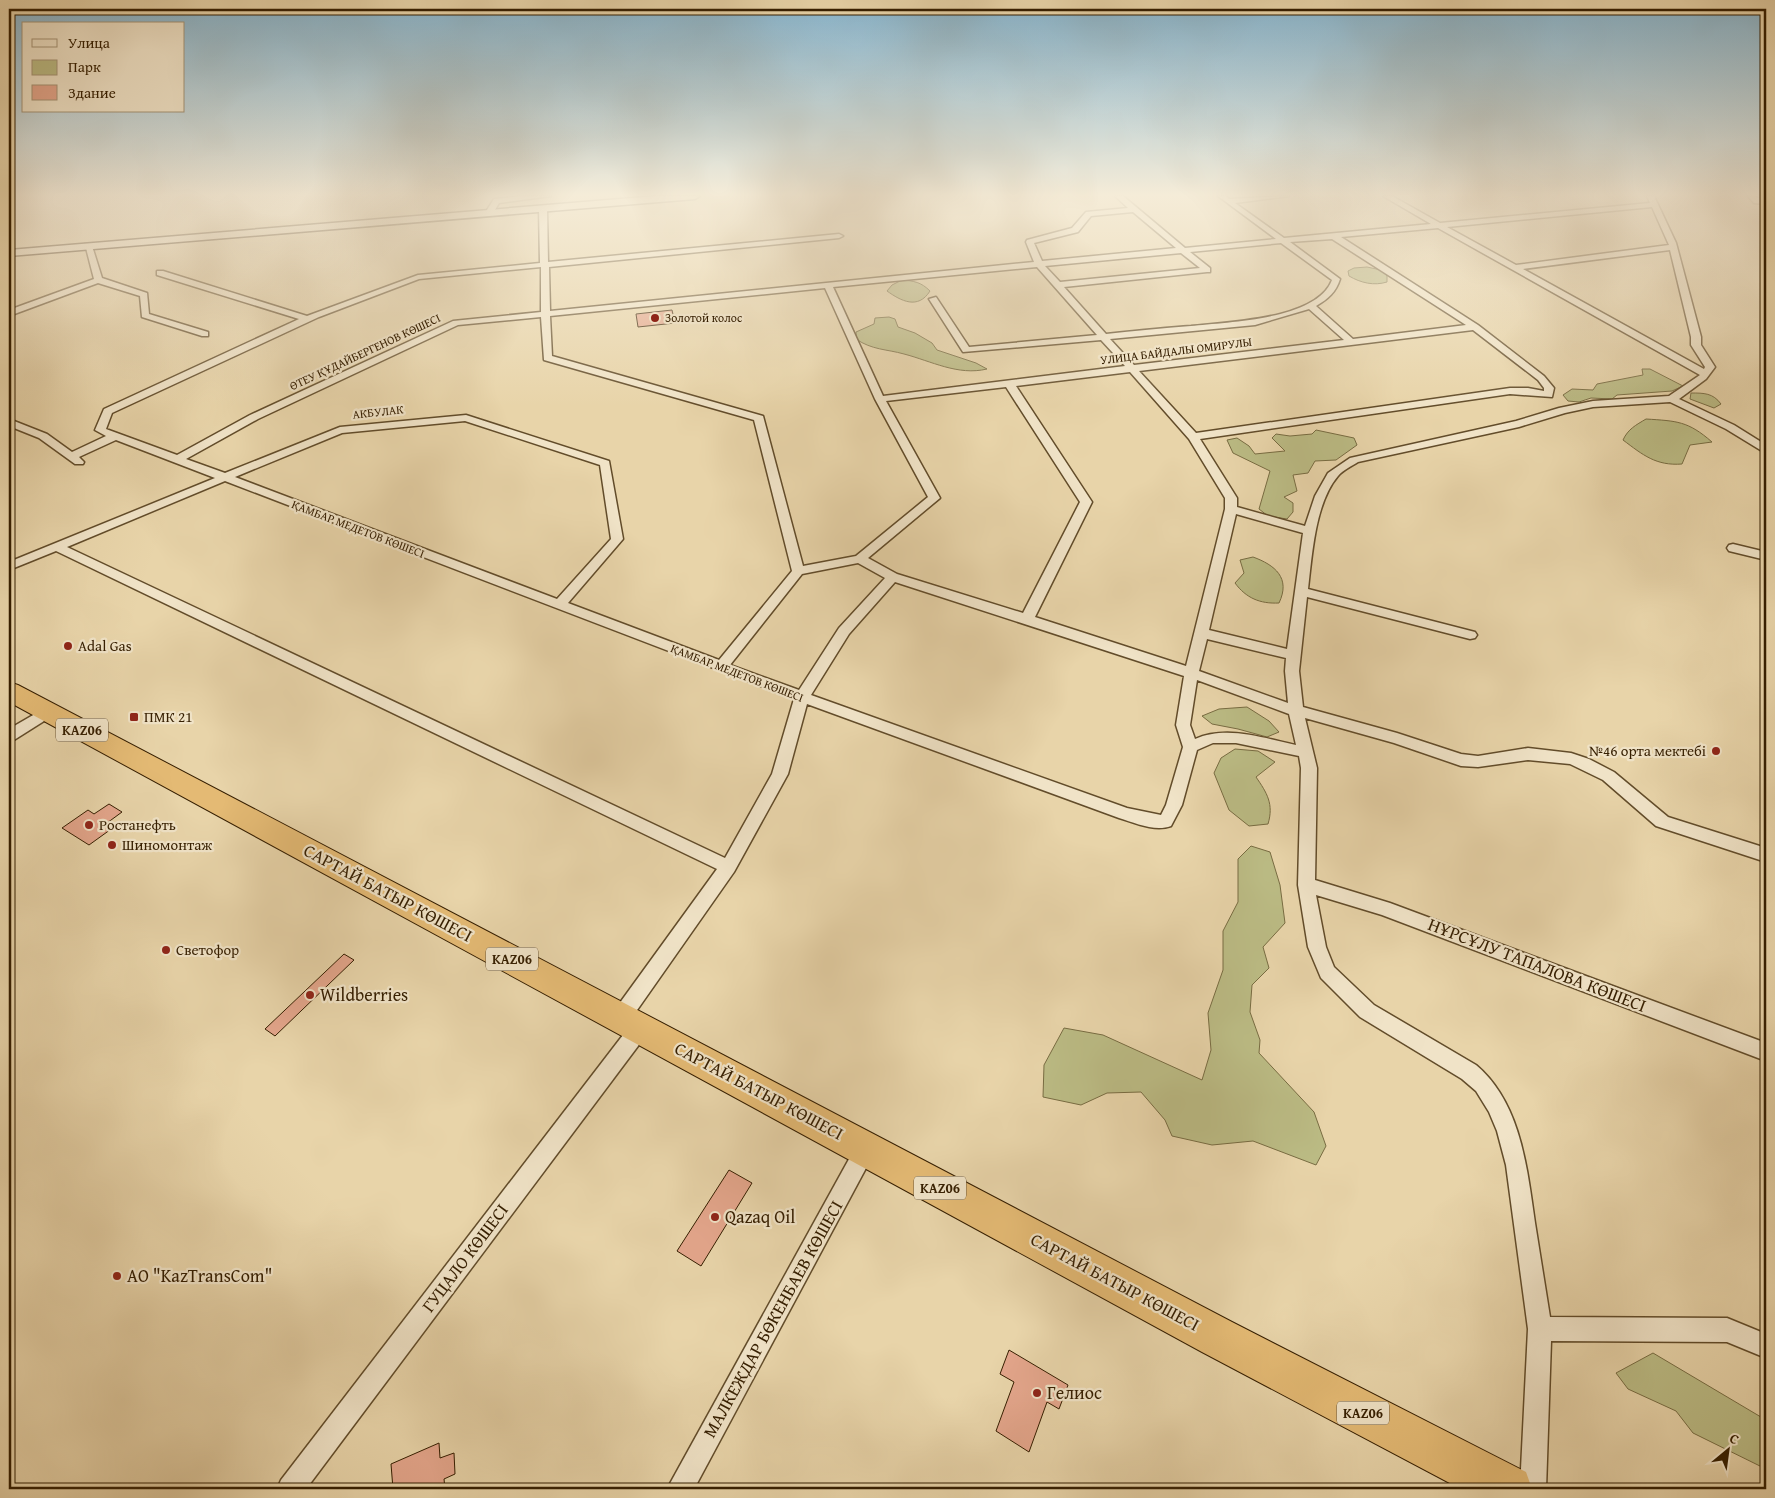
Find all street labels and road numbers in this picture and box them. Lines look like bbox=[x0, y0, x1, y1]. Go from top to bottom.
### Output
street label: ӨТЕУ ҚҰДАЙБЕРГЕНОВ КӨШЕСІ bbox=[287, 309, 443, 394]
street label: УЛИЦА БАЙДАЛЫ ОМИРУЛЫ bbox=[1099, 333, 1253, 368]
street label: АКБУЛАК bbox=[352, 400, 405, 423]
street label: ҚАМБАР МЕДЕТОВ КӨШЕСІ bbox=[289, 495, 427, 562]
street label: ҚАМБАР МЕДЕТОВ КӨШЕСІ bbox=[668, 639, 806, 706]
road number: KАZ06 bbox=[56, 718, 108, 742]
street label: САРТАЙ БАТЫР КӨШЕСІ bbox=[299, 837, 477, 949]
street label: НҰРСҰЛУ ТАПАЛОВА КӨШЕСІ bbox=[1424, 910, 1650, 1019]
road number: KАZ06 bbox=[486, 948, 538, 971]
street label: САРТАЙ БАТЫР КӨШЕСІ bbox=[670, 1035, 848, 1147]
road number: KАZ06 bbox=[914, 1176, 966, 1200]
street label: МАЛКЕЖДАР БӨКЕНБАЕВ КӨШЕСІ bbox=[696, 1195, 849, 1442]
street label: ГУЦАЛО КӨШЕСІ bbox=[415, 1198, 515, 1318]
street label: САРТАЙ БАТЫР КӨШЕСІ bbox=[1026, 1226, 1204, 1338]
road number: KАZ06 bbox=[1337, 1402, 1389, 1425]

